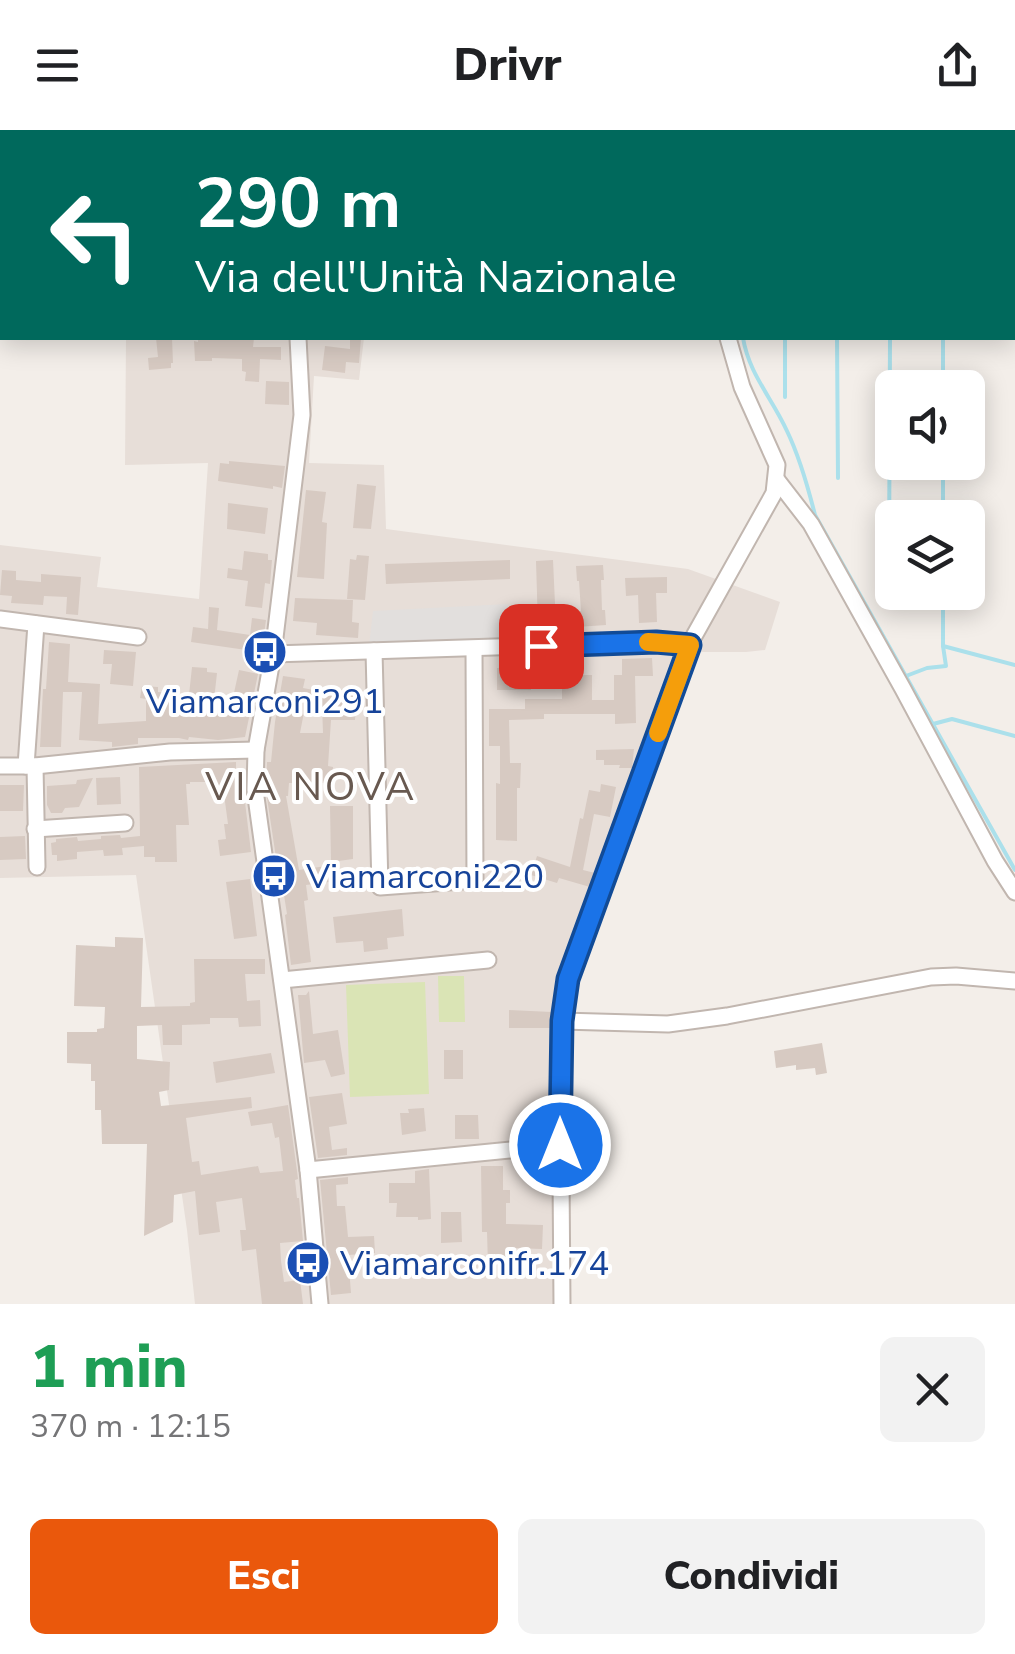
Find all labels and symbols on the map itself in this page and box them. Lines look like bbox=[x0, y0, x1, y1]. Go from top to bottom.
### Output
pin bbox=[499, 604, 584, 689]
bus stop icon: Viamarconi291 bbox=[242, 629, 288, 675]
place label: Viamarconi291 bbox=[145, 678, 384, 725]
district label: VIA NOVA bbox=[204, 760, 417, 814]
bus stop icon: Viamarconi220 bbox=[251, 853, 297, 899]
place label: Viamarconi220 bbox=[305, 853, 544, 900]
position arrow bbox=[508, 1093, 612, 1197]
bus stop icon: Viamarconifr.174 bbox=[285, 1240, 331, 1286]
place label: Viamarconifr.174 bbox=[339, 1240, 609, 1287]

